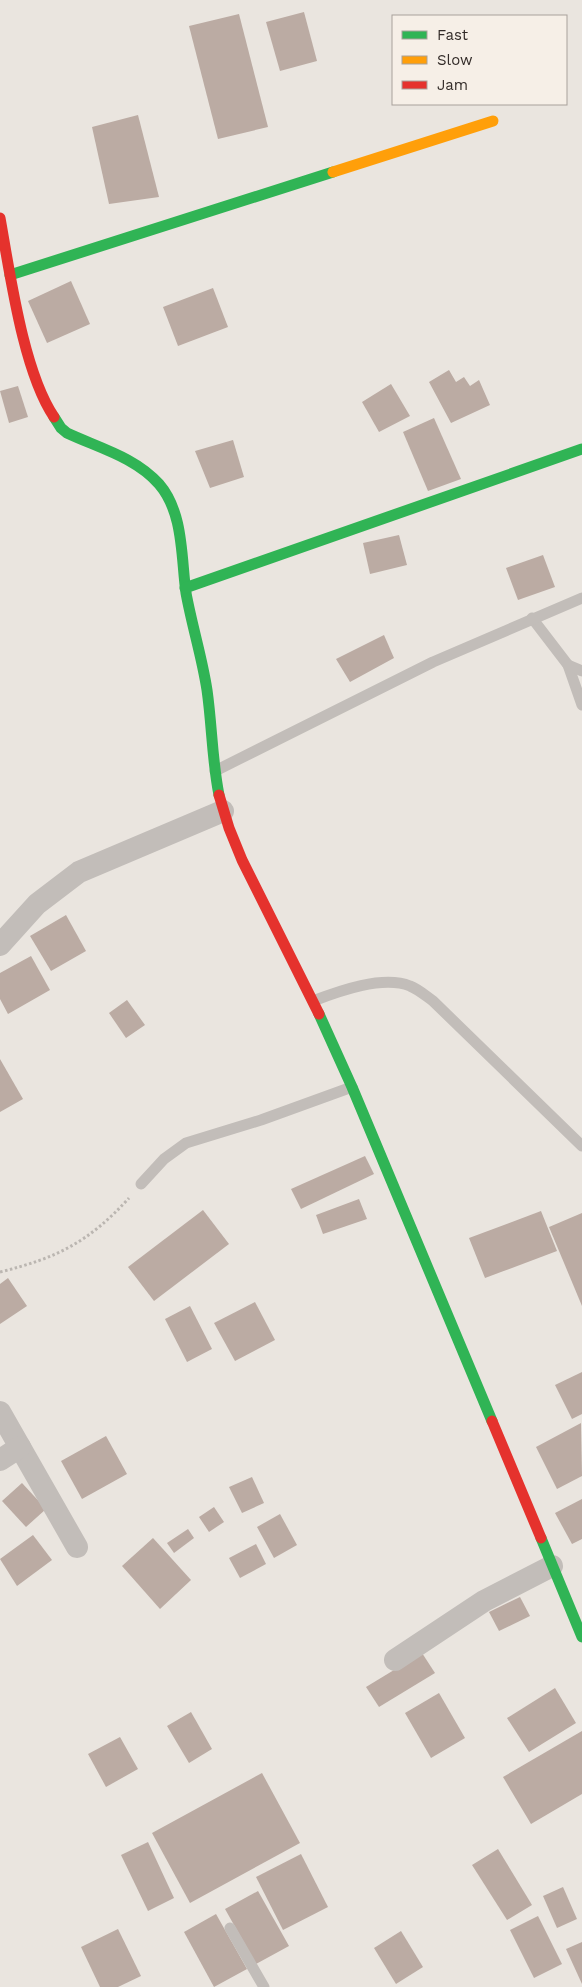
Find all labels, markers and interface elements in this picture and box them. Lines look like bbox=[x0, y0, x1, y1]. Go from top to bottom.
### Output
legend bbox=[392, 15, 567, 105]
text: Fast bbox=[437, 26, 469, 44]
text: Slow bbox=[437, 51, 473, 69]
text: Jam bbox=[437, 76, 468, 94]

